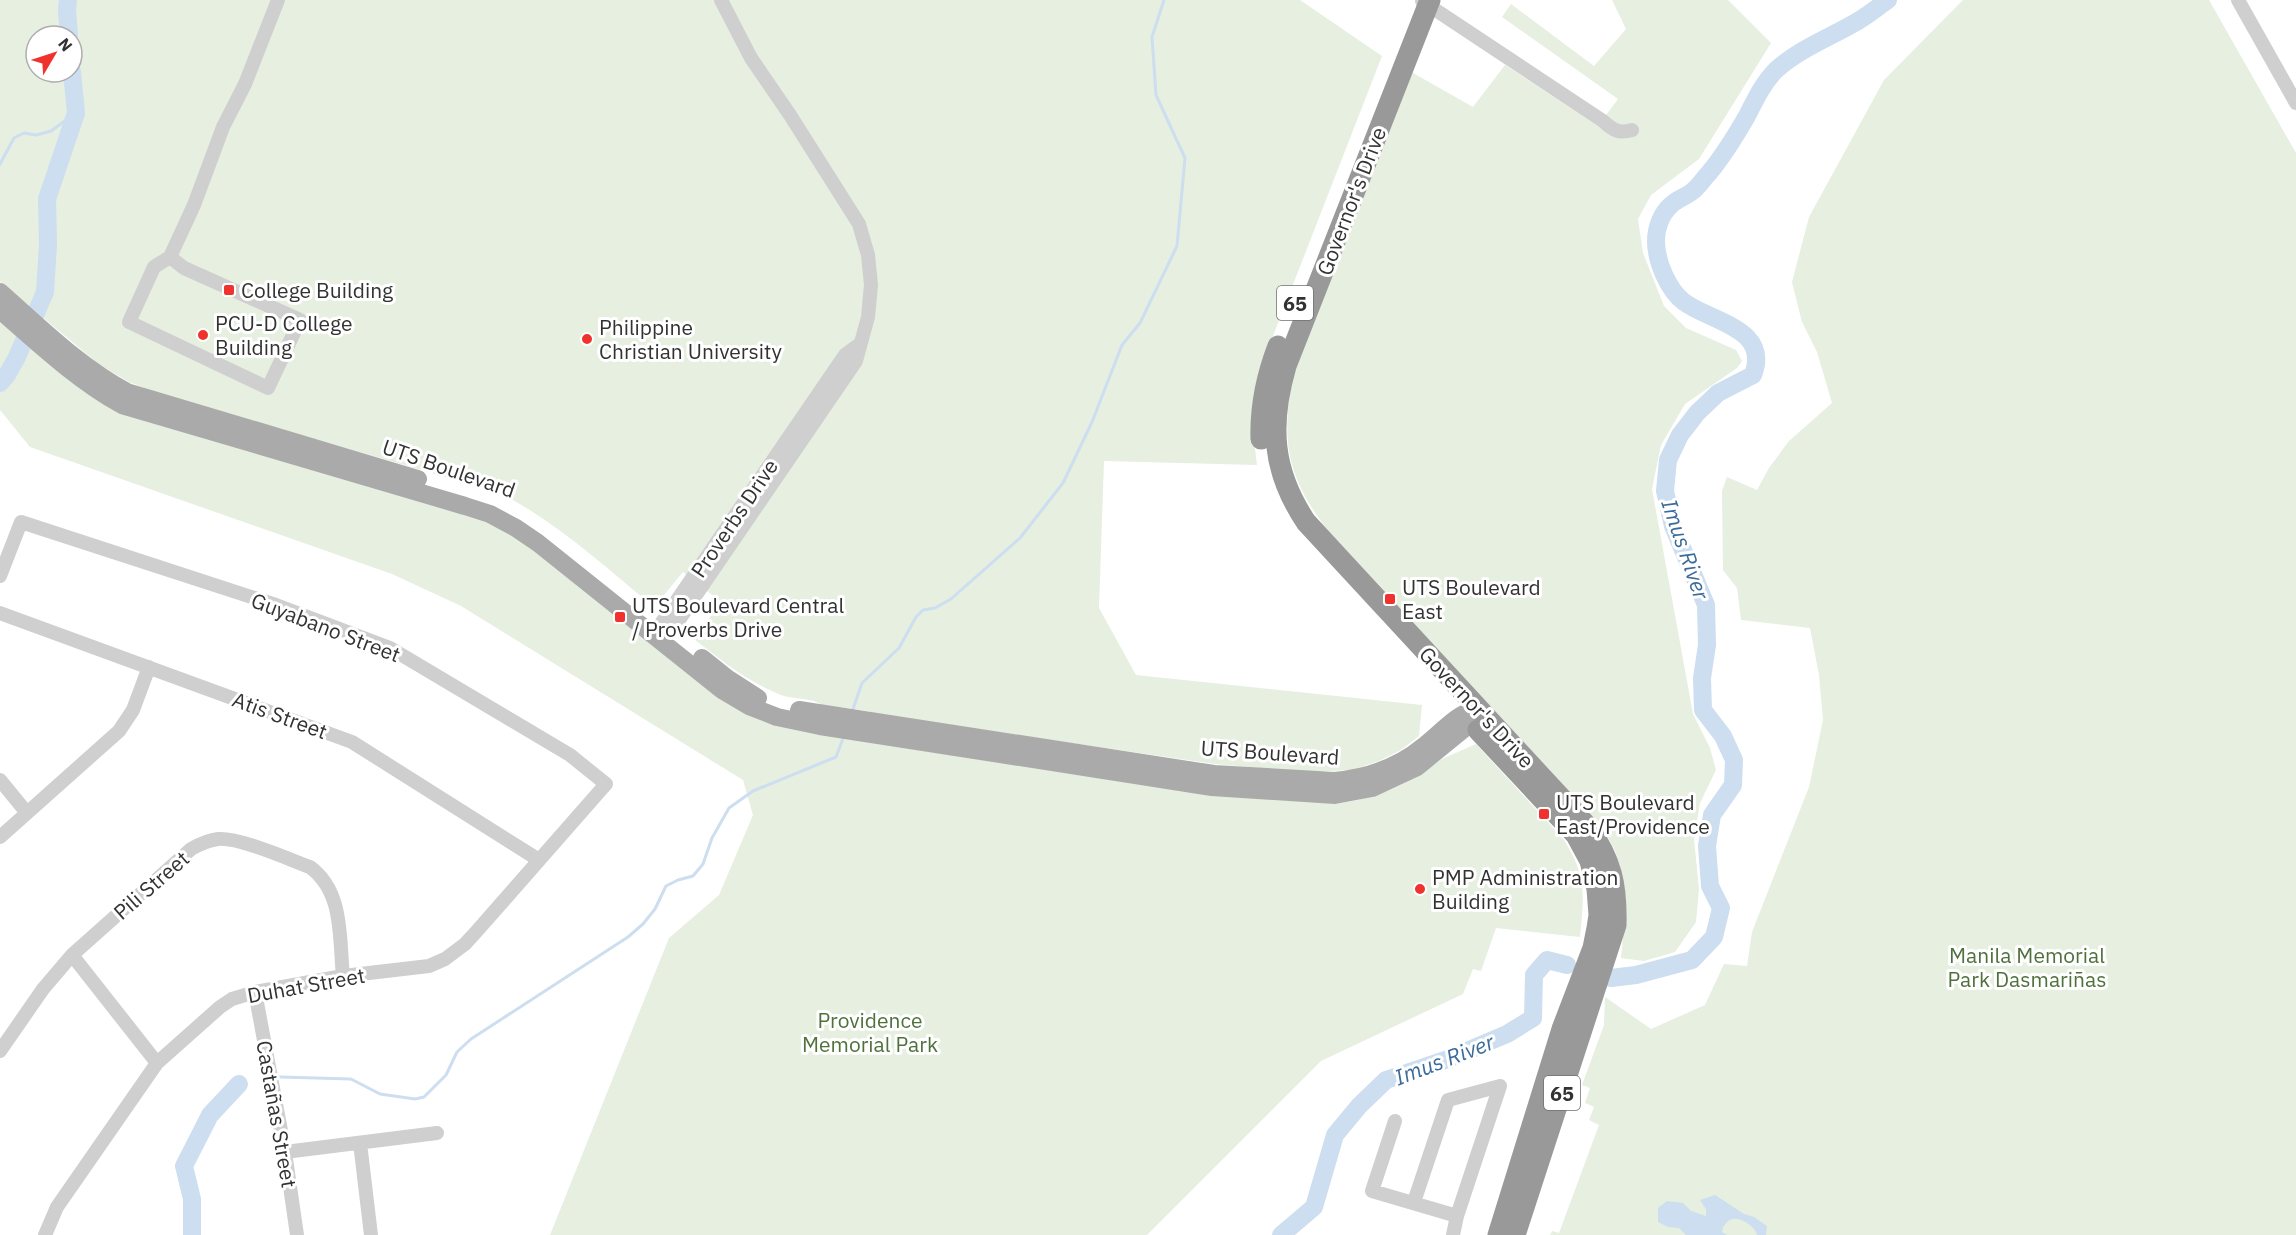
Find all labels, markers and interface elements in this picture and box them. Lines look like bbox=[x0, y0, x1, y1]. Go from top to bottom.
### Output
north arrow bbox=[24, 24, 84, 84]
text: N bbox=[54, 34, 77, 55]
street label: Governor's Drive bbox=[1310, 123, 1392, 279]
place label: College Building bbox=[241, 276, 393, 304]
marker: College Building bbox=[222, 283, 236, 297]
road number: 65 bbox=[1277, 286, 1313, 320]
place label: PCU-D College Building bbox=[215, 309, 353, 361]
place label: Philippine Christian University bbox=[599, 313, 782, 365]
marker: PCU-D College Building bbox=[196, 328, 210, 342]
marker: Philippine Christian University bbox=[580, 332, 594, 346]
street label: UTS Boulevard bbox=[379, 432, 519, 504]
street label: Proverbs Drive bbox=[684, 453, 784, 583]
water label: Imus River bbox=[1655, 495, 1717, 604]
place label: UTS Boulevard East bbox=[1402, 573, 1541, 625]
street label: Guyabano Street bbox=[247, 586, 405, 668]
place label: UTS Boulevard Central / Proverbs Drive bbox=[632, 591, 844, 643]
marker: UTS Boulevard East bbox=[1383, 592, 1397, 606]
marker: UTS Boulevard Central / Proverbs Drive bbox=[613, 610, 627, 624]
street label: Governor's Drive bbox=[1413, 640, 1541, 774]
street label: Atis Street bbox=[229, 685, 331, 745]
street label: UTS Boulevard bbox=[1200, 733, 1340, 771]
place label: UTS Boulevard East/Providence bbox=[1556, 788, 1710, 840]
marker: UTS Boulevard East/Providence bbox=[1537, 807, 1551, 821]
street label: Pili Street bbox=[107, 844, 195, 926]
place label: PMP Administration Building bbox=[1432, 863, 1618, 915]
marker: PMP Administration Building bbox=[1413, 882, 1427, 896]
park label: Manila Memorial Park Dasmariñas bbox=[1948, 941, 2106, 993]
street label: Duhat Street bbox=[245, 961, 367, 1009]
park label: Providence Memorial Park bbox=[802, 1006, 938, 1058]
water label: Imus River bbox=[1390, 1026, 1499, 1091]
street label: Castañas Street bbox=[250, 1038, 304, 1190]
road number: 65 bbox=[1544, 1076, 1580, 1110]

